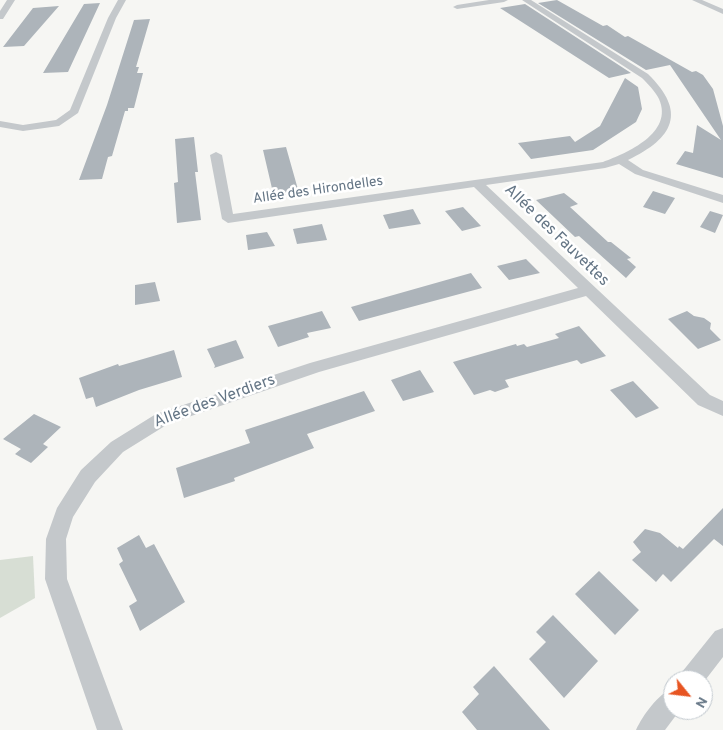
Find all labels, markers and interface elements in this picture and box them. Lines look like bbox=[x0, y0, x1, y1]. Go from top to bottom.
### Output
street label: Allée des Hirondelles bbox=[252, 174, 384, 208]
street label: Allée des Fauvettes bbox=[500, 181, 612, 291]
street label: Allée des Verdiers bbox=[152, 371, 278, 433]
north arrow bbox=[663, 670, 713, 720]
text: N bbox=[691, 694, 711, 711]

